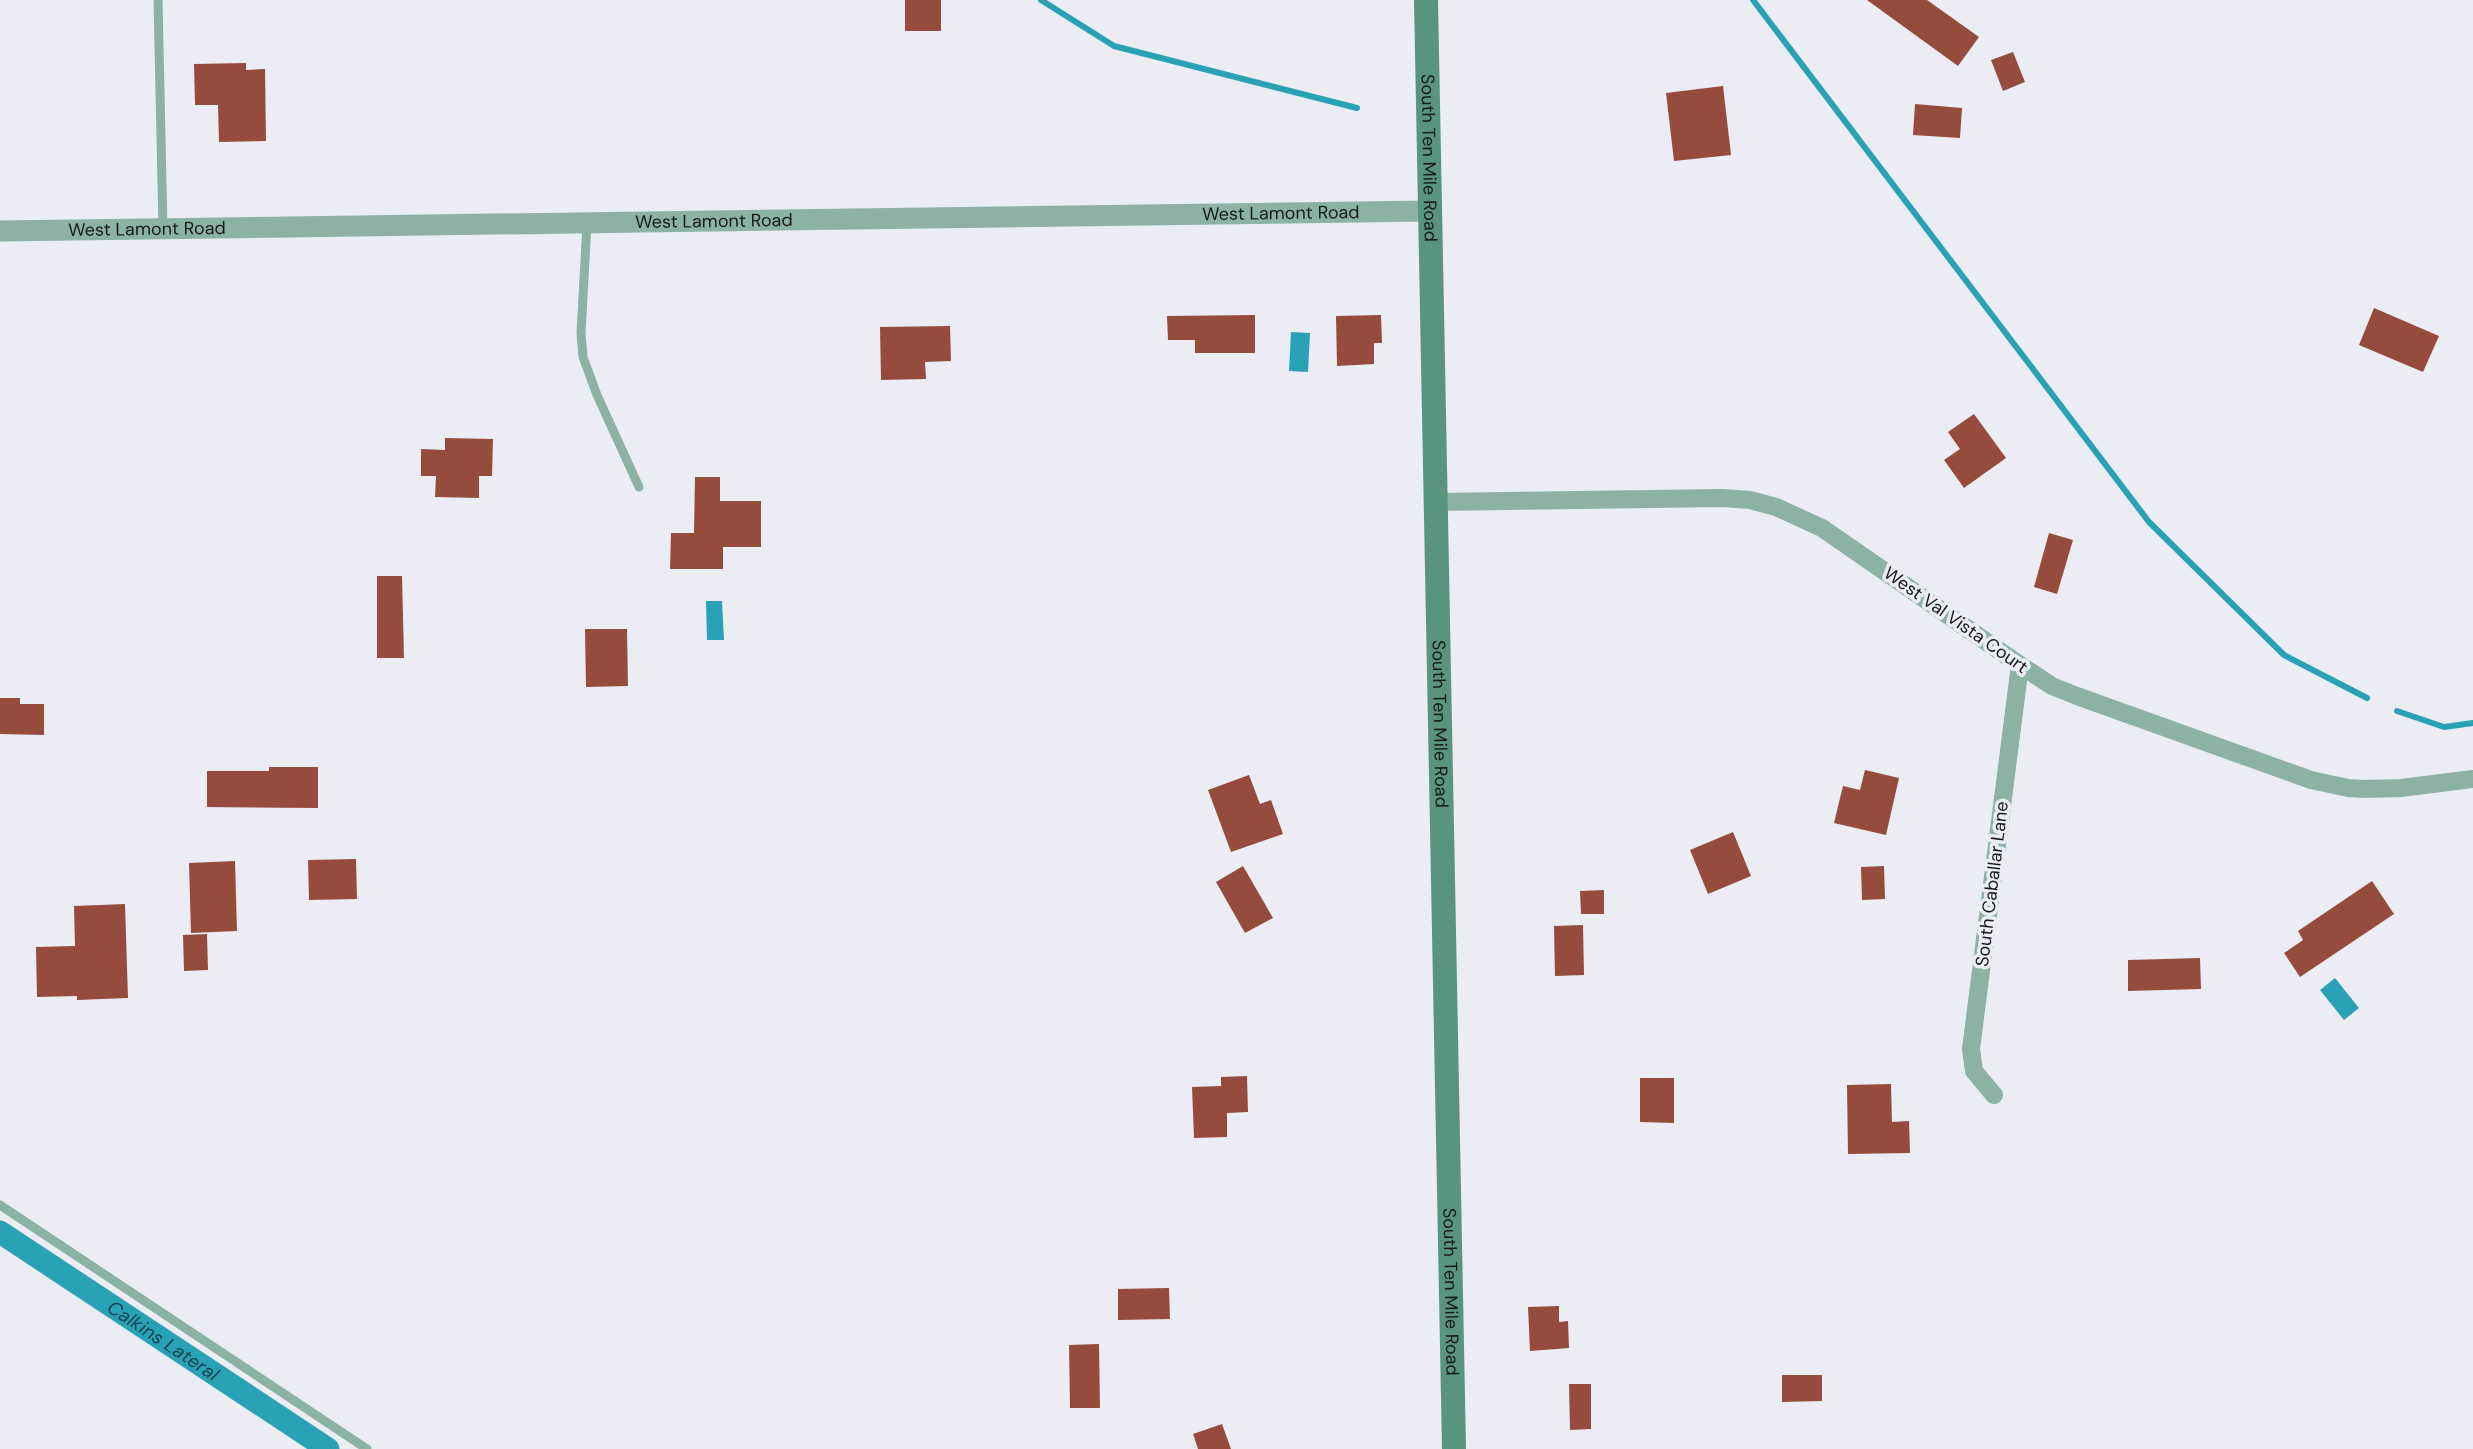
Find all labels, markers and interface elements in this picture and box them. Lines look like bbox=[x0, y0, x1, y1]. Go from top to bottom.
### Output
street label: South Ten Mile Road bbox=[1415, 74, 1443, 242]
street label: West Lamont Road bbox=[1202, 200, 1360, 226]
street label: West Lamont Road bbox=[635, 208, 793, 234]
street label: West Lamont Road bbox=[68, 216, 226, 242]
street label: West Val Vista Court bbox=[1879, 561, 2033, 679]
street label: South Ten Mile Road bbox=[1426, 640, 1454, 808]
street label: South Caballar Lane bbox=[1970, 800, 2014, 968]
street label: South Ten Mile Road bbox=[1437, 1208, 1465, 1376]
water label: Calkins Lateral bbox=[103, 1295, 224, 1387]

